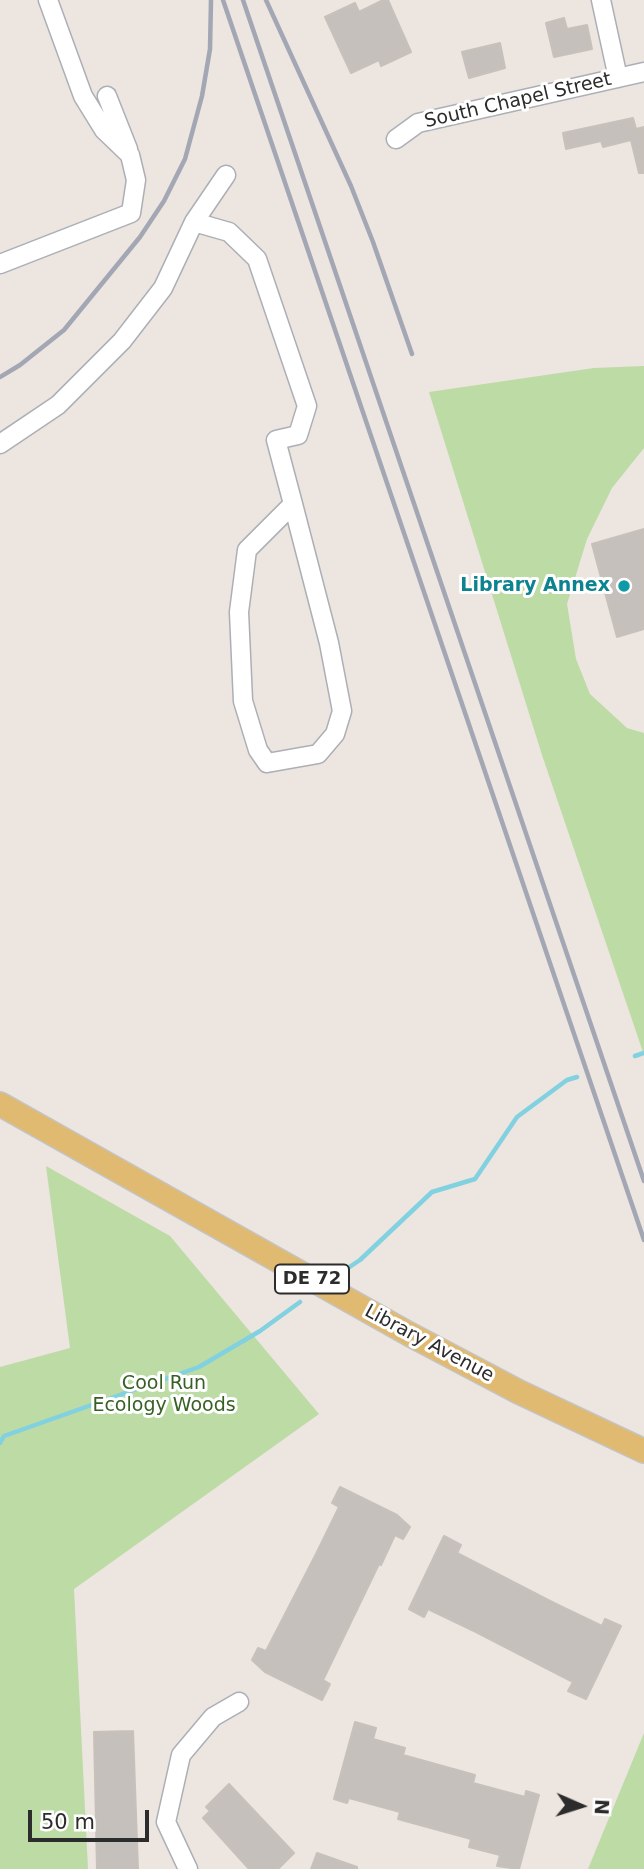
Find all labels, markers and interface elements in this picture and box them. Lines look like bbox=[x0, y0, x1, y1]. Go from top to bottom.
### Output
street label: South Chapel Street bbox=[422, 68, 614, 134]
place label: Library Annex bbox=[460, 575, 610, 597]
marker: Library Annex bbox=[616, 578, 632, 594]
road number: DE 72 bbox=[275, 1264, 349, 1294]
street label: Library Avenue bbox=[360, 1300, 498, 1388]
park label: Cool Run Ecology Woods bbox=[92, 1373, 236, 1417]
north arrow bbox=[546, 1771, 616, 1841]
scale bar bbox=[32, 1796, 152, 1840]
text: N bbox=[591, 1799, 613, 1816]
text: 50 m bbox=[41, 1810, 95, 1834]

